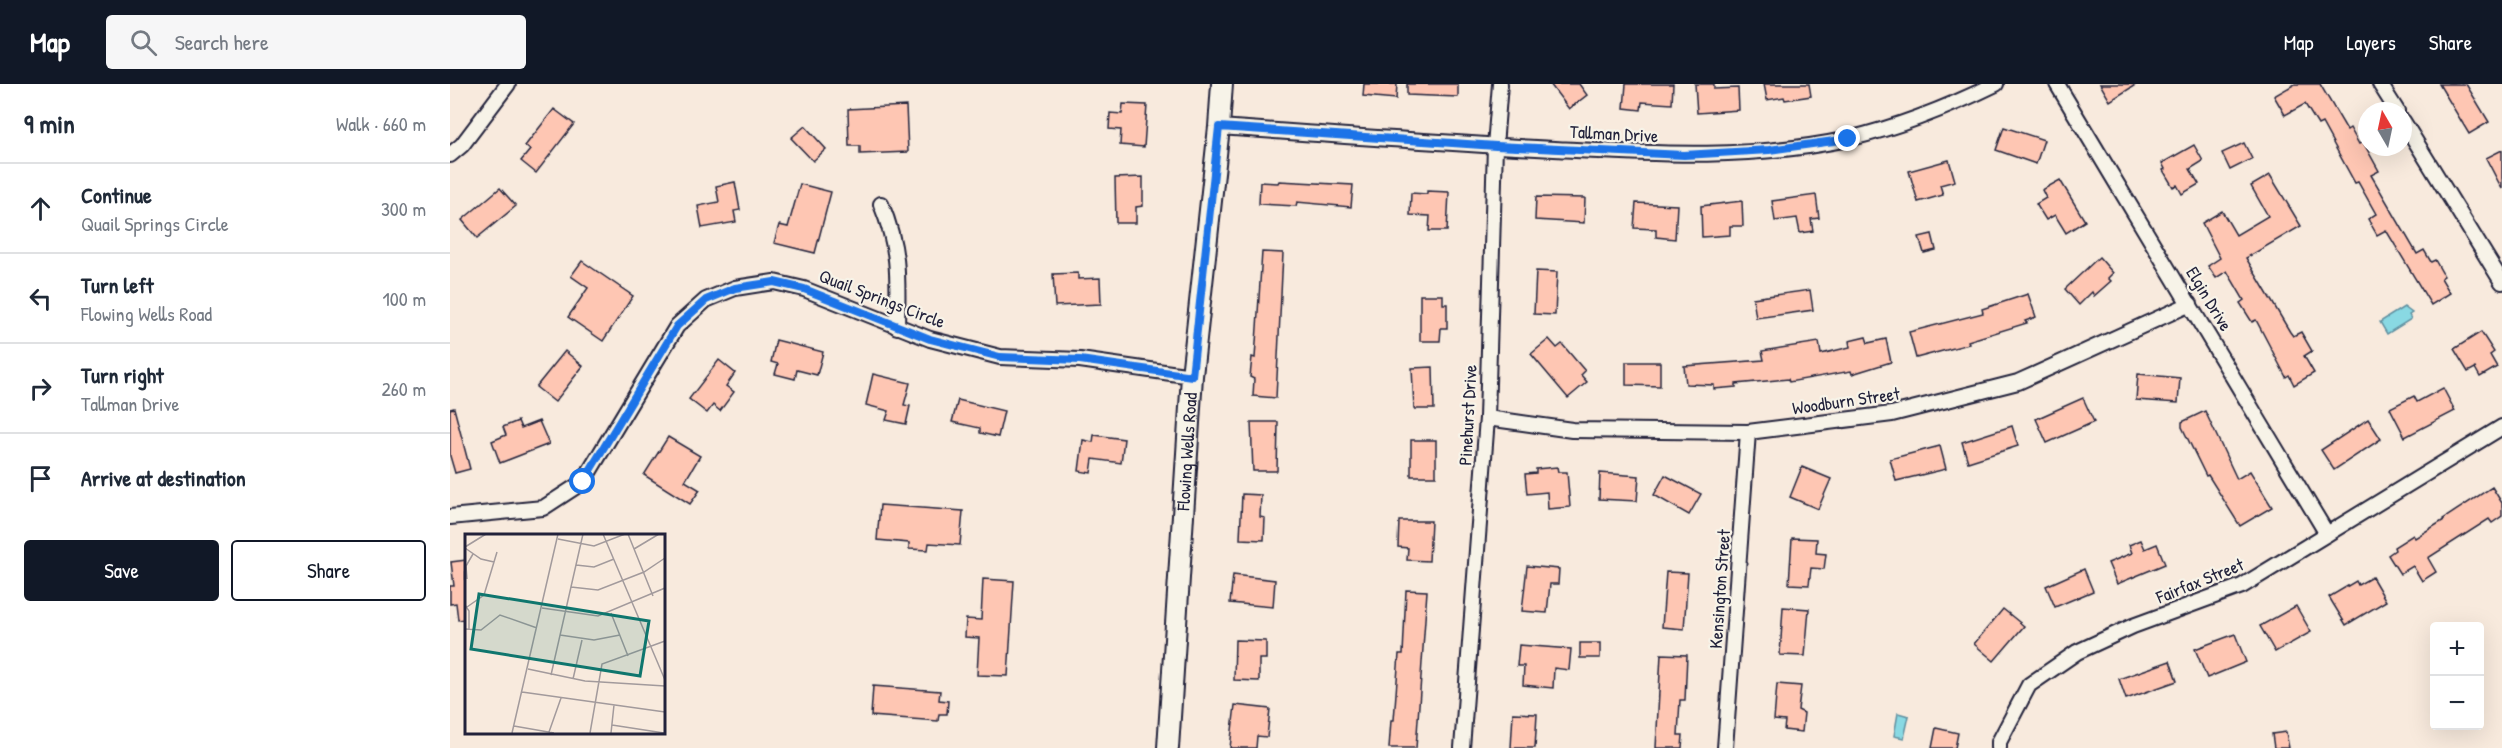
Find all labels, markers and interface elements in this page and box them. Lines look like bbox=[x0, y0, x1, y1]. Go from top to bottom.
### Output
search box bbox=[106, 15, 526, 69]
text: Map bbox=[30, 23, 70, 61]
icon: search bbox=[127, 26, 160, 59]
text: Search here bbox=[175, 27, 269, 57]
text: Map bbox=[2284, 28, 2313, 57]
text: Layers bbox=[2346, 28, 2396, 57]
text: Share bbox=[2429, 28, 2472, 57]
north arrow bbox=[2358, 102, 2412, 156]
text: 9 min bbox=[24, 106, 75, 141]
text: Walk · 660 m bbox=[336, 110, 426, 137]
street label: Tallman Drive bbox=[1569, 119, 1659, 148]
route end bbox=[1834, 125, 1860, 151]
text: Continue bbox=[81, 180, 152, 210]
icon: ahead bbox=[24, 192, 57, 225]
text: 300 m bbox=[381, 195, 426, 222]
text: Quail Springs Circle bbox=[81, 210, 229, 237]
street label: Elgin Drive bbox=[2180, 262, 2238, 336]
street label: Quail Springs Circle bbox=[816, 263, 949, 334]
text: Turn left bbox=[81, 270, 154, 300]
icon: left bbox=[24, 282, 57, 315]
text: 100 m bbox=[383, 285, 426, 312]
text: Flowing Wells Road bbox=[81, 300, 212, 327]
text: Turn right bbox=[81, 360, 164, 390]
street label: Pinehurst Drive bbox=[1452, 364, 1483, 466]
icon: right bbox=[24, 372, 57, 405]
text: 260 m bbox=[382, 375, 426, 402]
street label: Woodburn Street bbox=[1791, 380, 1902, 420]
text: Tallman Drive bbox=[81, 390, 180, 417]
street label: Flowing Wells Road bbox=[1170, 392, 1203, 512]
icon: arrive bbox=[24, 462, 57, 495]
text: Arrive at destination bbox=[81, 463, 246, 493]
route start bbox=[569, 468, 595, 494]
street label: Kensington Street bbox=[1703, 528, 1736, 649]
inset map bbox=[465, 534, 664, 733]
button: Save bbox=[24, 540, 219, 601]
button: Share bbox=[231, 540, 426, 601]
street label: Fairfax Street bbox=[2151, 551, 2248, 610]
map controls bbox=[2430, 622, 2484, 730]
button: + bbox=[2430, 622, 2484, 676]
button: − bbox=[2430, 676, 2484, 730]

